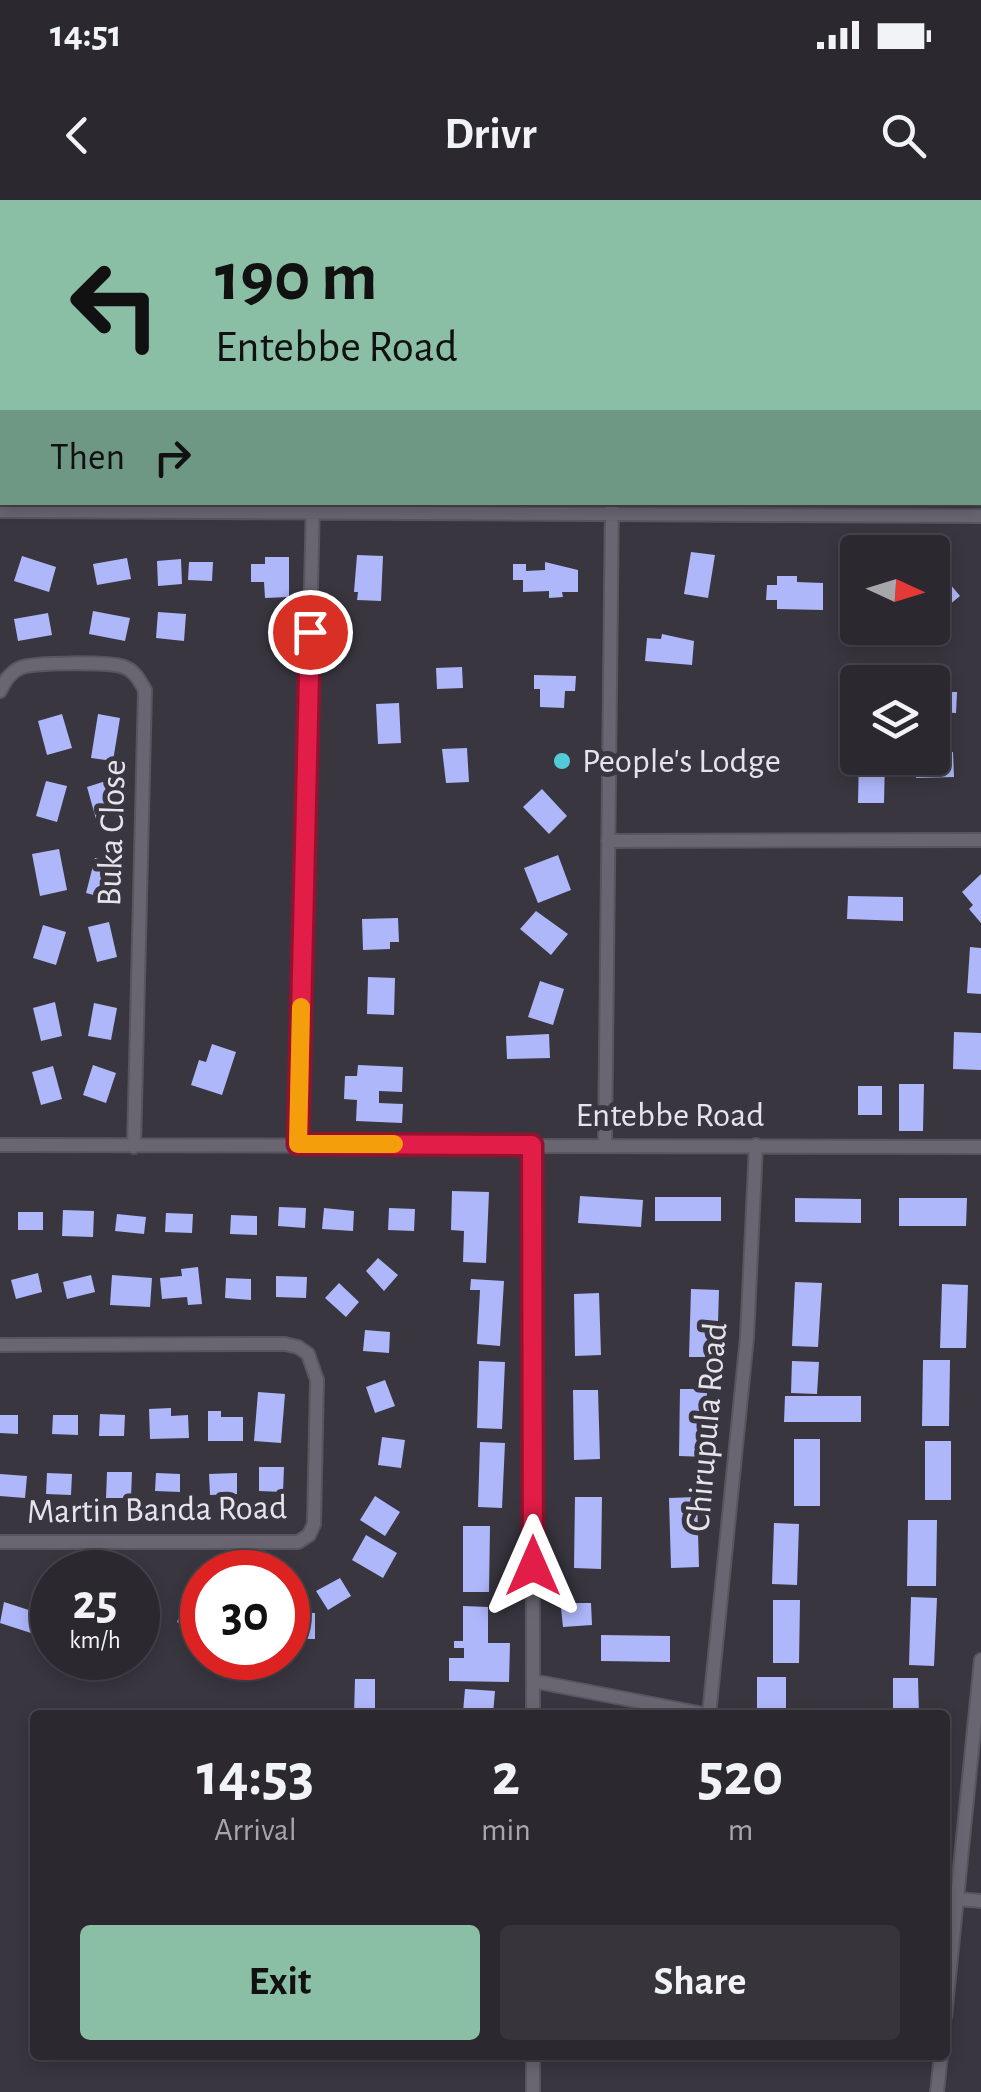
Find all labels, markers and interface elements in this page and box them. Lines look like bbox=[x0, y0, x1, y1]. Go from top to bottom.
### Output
text: 14:51 bbox=[50, 16, 122, 54]
icon: back bbox=[50, 108, 105, 163]
icon: search bbox=[876, 108, 931, 163]
text: Drivr bbox=[444, 112, 537, 157]
icon: left bbox=[50, 240, 180, 370]
text: 190 m bbox=[215, 243, 378, 313]
text: Entebbe Road bbox=[215, 325, 458, 370]
icon: right bbox=[145, 430, 200, 485]
text: Then bbox=[50, 439, 125, 477]
north arrow bbox=[840, 535, 950, 645]
map controls bbox=[840, 535, 950, 775]
pin bbox=[268, 590, 353, 675]
icon: arrive bbox=[283, 605, 338, 660]
button: layers bbox=[840, 665, 950, 775]
place label: People's Lodge bbox=[582, 744, 781, 779]
marker: People's Lodge bbox=[551, 750, 573, 772]
street label: Buka Close bbox=[92, 759, 132, 907]
street label: Entebbe Road bbox=[576, 1098, 764, 1133]
street label: Chirupula Road bbox=[680, 1321, 734, 1533]
street label: Martin Banda Road bbox=[27, 1490, 287, 1530]
position arrow bbox=[481, 1514, 585, 1618]
speed limit sign: 30 bbox=[180, 1550, 310, 1680]
text: 25 bbox=[72, 1578, 118, 1628]
text: km/h bbox=[69, 1628, 121, 1653]
text: 14:53 bbox=[197, 1746, 314, 1806]
text: 2 bbox=[492, 1746, 520, 1806]
text: 520 bbox=[698, 1746, 783, 1806]
text: Arrival bbox=[214, 1814, 297, 1846]
text: min bbox=[481, 1814, 531, 1846]
text: m bbox=[728, 1814, 753, 1846]
button: Exit bbox=[80, 1925, 480, 2040]
button: Share bbox=[500, 1925, 900, 2040]

